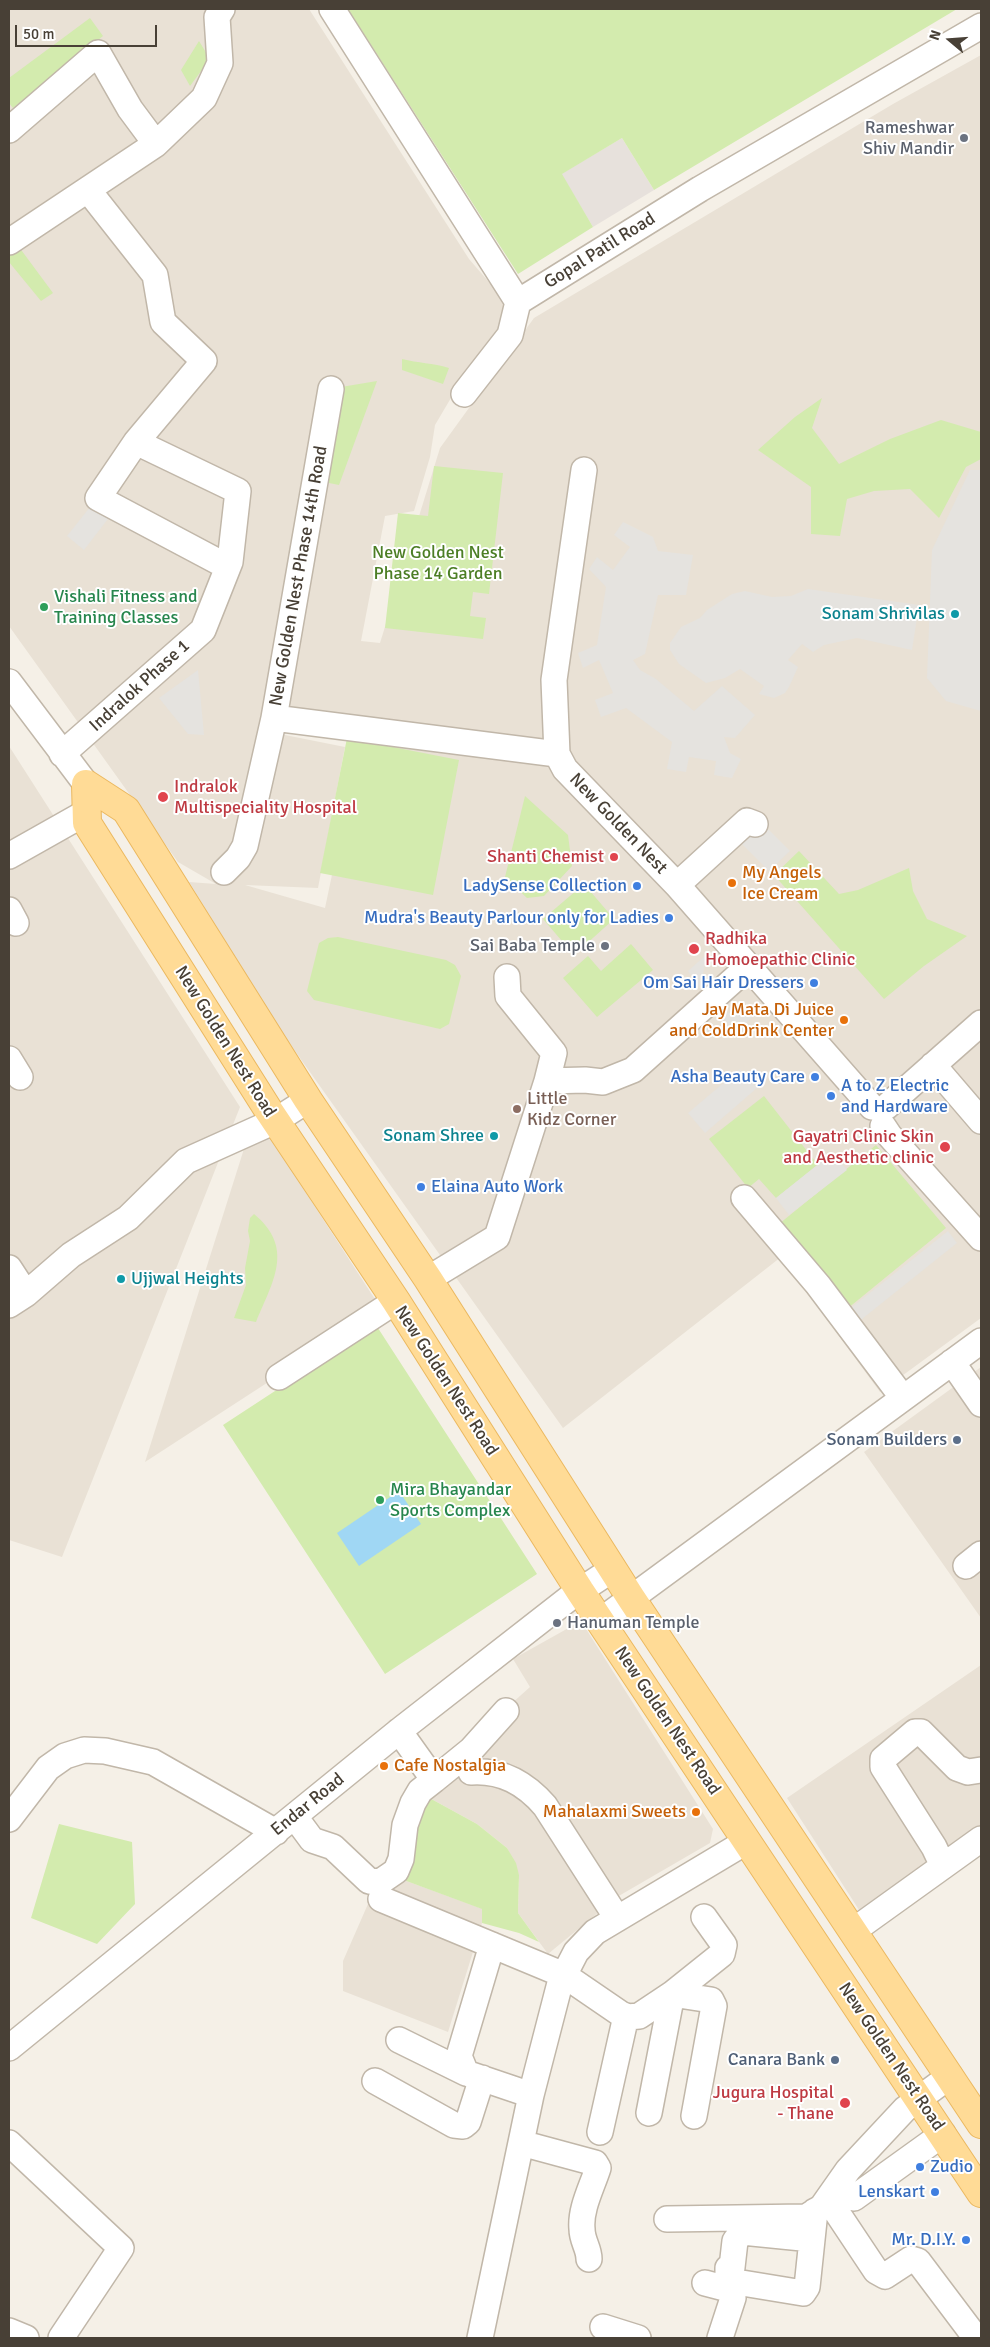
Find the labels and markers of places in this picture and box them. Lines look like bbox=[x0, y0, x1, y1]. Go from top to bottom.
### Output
place label: Rameshwar Shiv Mandir bbox=[863, 117, 954, 160]
marker: Rameshwar Shiv Mandir bbox=[958, 132, 970, 144]
place label: Vishali Fitness and Training Classes bbox=[54, 586, 198, 628]
marker: Vishali Fitness and Training Classes bbox=[38, 601, 50, 613]
place label: Sonam Shrivilas bbox=[822, 603, 945, 625]
marker: Sonam Shrivilas bbox=[949, 608, 961, 620]
place label: Indralok Multispeciality Hospital bbox=[174, 776, 357, 819]
marker: Indralok Multispeciality Hospital bbox=[156, 790, 170, 804]
place label: Shanti Chemist bbox=[487, 846, 604, 868]
marker: Shanti Chemist bbox=[608, 851, 620, 863]
place label: My Angels Ice Cream bbox=[742, 862, 821, 904]
place label: LadySense Collection bbox=[463, 875, 627, 897]
marker: My Angels Ice Cream bbox=[726, 877, 738, 889]
marker: LadySense Collection bbox=[631, 880, 643, 892]
place label: Mudra's Beauty Parlour only for Ladies bbox=[364, 907, 659, 929]
marker: Mudra's Beauty Parlour only for Ladies bbox=[663, 912, 675, 924]
place label: Radhika Homoepathic Clinic bbox=[705, 928, 855, 971]
place label: Sai Baba Temple bbox=[470, 935, 595, 957]
marker: Sai Baba Temple bbox=[599, 940, 611, 952]
marker: Radhika Homoepathic Clinic bbox=[687, 942, 701, 956]
place label: Om Sai Hair Dressers bbox=[643, 972, 804, 994]
marker: Om Sai Hair Dressers bbox=[808, 977, 820, 989]
place label: Jay Mata Di Juice and ColdDrink Center bbox=[669, 999, 834, 1042]
marker: Jay Mata Di Juice and ColdDrink Center bbox=[838, 1014, 850, 1026]
place label: Asha Beauty Care bbox=[670, 1066, 805, 1088]
marker: Asha Beauty Care bbox=[809, 1071, 821, 1083]
place label: A to Z Electric and Hardware bbox=[841, 1075, 949, 1118]
place label: Little Kidz Corner bbox=[527, 1088, 616, 1130]
marker: A to Z Electric and Hardware bbox=[825, 1090, 837, 1102]
marker: Little Kidz Corner bbox=[511, 1103, 523, 1115]
place label: Sonam Shree bbox=[383, 1125, 484, 1147]
place label: Gayatri Clinic Skin and Aesthetic clinic bbox=[783, 1126, 934, 1168]
marker: Sonam Shree bbox=[488, 1130, 500, 1142]
marker: Gayatri Clinic Skin and Aesthetic clinic bbox=[938, 1140, 952, 1154]
place label: Elaina Auto Work bbox=[431, 1176, 563, 1198]
marker: Elaina Auto Work bbox=[415, 1181, 427, 1193]
place label: Ujjwal Heights bbox=[131, 1268, 244, 1290]
marker: Ujjwal Heights bbox=[115, 1273, 127, 1285]
place label: Sonam Builders bbox=[827, 1429, 947, 1451]
marker: Sonam Builders bbox=[951, 1434, 963, 1446]
place label: Mira Bhayandar Sports Complex bbox=[390, 1479, 511, 1522]
marker: Mira Bhayandar Sports Complex bbox=[374, 1494, 386, 1506]
place label: Hanuman Temple bbox=[567, 1612, 700, 1634]
marker: Hanuman Temple bbox=[551, 1617, 563, 1629]
place label: Cafe Nostalgia bbox=[394, 1755, 506, 1777]
marker: Cafe Nostalgia bbox=[378, 1760, 390, 1772]
place label: Mahalaxmi Sweets bbox=[543, 1801, 686, 1823]
marker: Mahalaxmi Sweets bbox=[690, 1806, 702, 1818]
place label: Canara Bank bbox=[728, 2049, 825, 2071]
marker: Canara Bank bbox=[829, 2054, 841, 2066]
place label: Jugura Hospital - Thane bbox=[713, 2082, 834, 2124]
marker: Jugura Hospital - Thane bbox=[838, 2096, 852, 2110]
place label: Zudio bbox=[930, 2156, 973, 2178]
marker: Zudio bbox=[914, 2161, 926, 2173]
place label: Lenskart bbox=[858, 2181, 925, 2203]
marker: Lenskart bbox=[929, 2186, 941, 2198]
place label: Mr. D.I.Y. bbox=[891, 2229, 956, 2251]
marker: Mr. D.I.Y. bbox=[960, 2234, 972, 2246]

